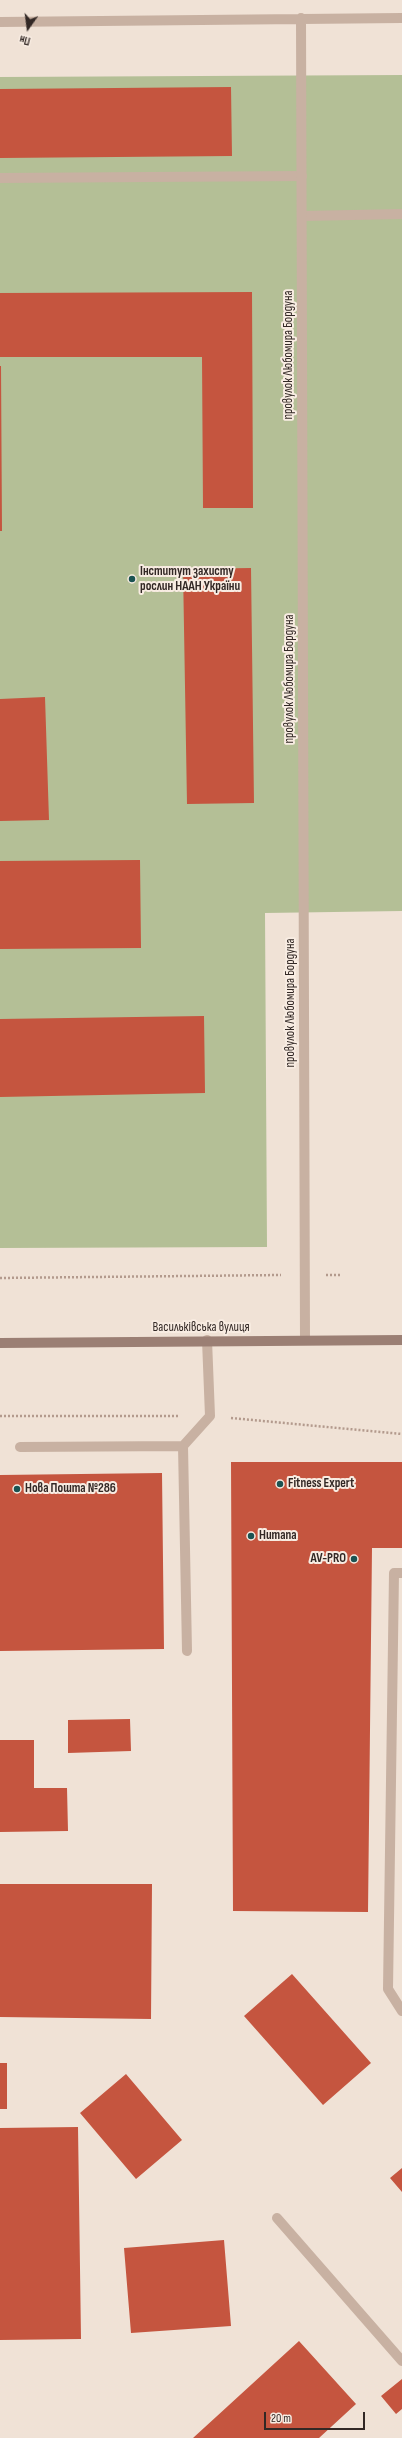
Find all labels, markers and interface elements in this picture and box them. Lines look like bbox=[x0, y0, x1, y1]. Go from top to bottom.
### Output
north arrow bbox=[8, 8, 48, 48]
text: Пн bbox=[18, 33, 32, 48]
street label: провулок Любомира Бордуна bbox=[281, 291, 297, 419]
place label: Інститут захисту рослин НААН України bbox=[140, 564, 240, 595]
marker: Інститут захисту рослин НААН України bbox=[127, 574, 137, 584]
street label: провулок Любомира Бордуна bbox=[282, 615, 298, 743]
street label: провулок Любомира Бордуна bbox=[283, 939, 299, 1067]
street label: Васильківська вулиця bbox=[152, 1320, 250, 1336]
place label: Fitness Expert bbox=[288, 1476, 354, 1492]
marker: Fitness Expert bbox=[275, 1479, 285, 1489]
place label: Нова Пошта №286 bbox=[25, 1481, 116, 1497]
marker: Нова Пошта №286 bbox=[12, 1484, 22, 1494]
place label: Humana bbox=[259, 1528, 297, 1544]
marker: Humana bbox=[246, 1531, 256, 1541]
place label: AV-PRO bbox=[310, 1551, 346, 1567]
marker: AV-PRO bbox=[349, 1554, 359, 1564]
scale bar bbox=[266, 2404, 367, 2430]
text: 20 m bbox=[271, 2411, 291, 2426]

